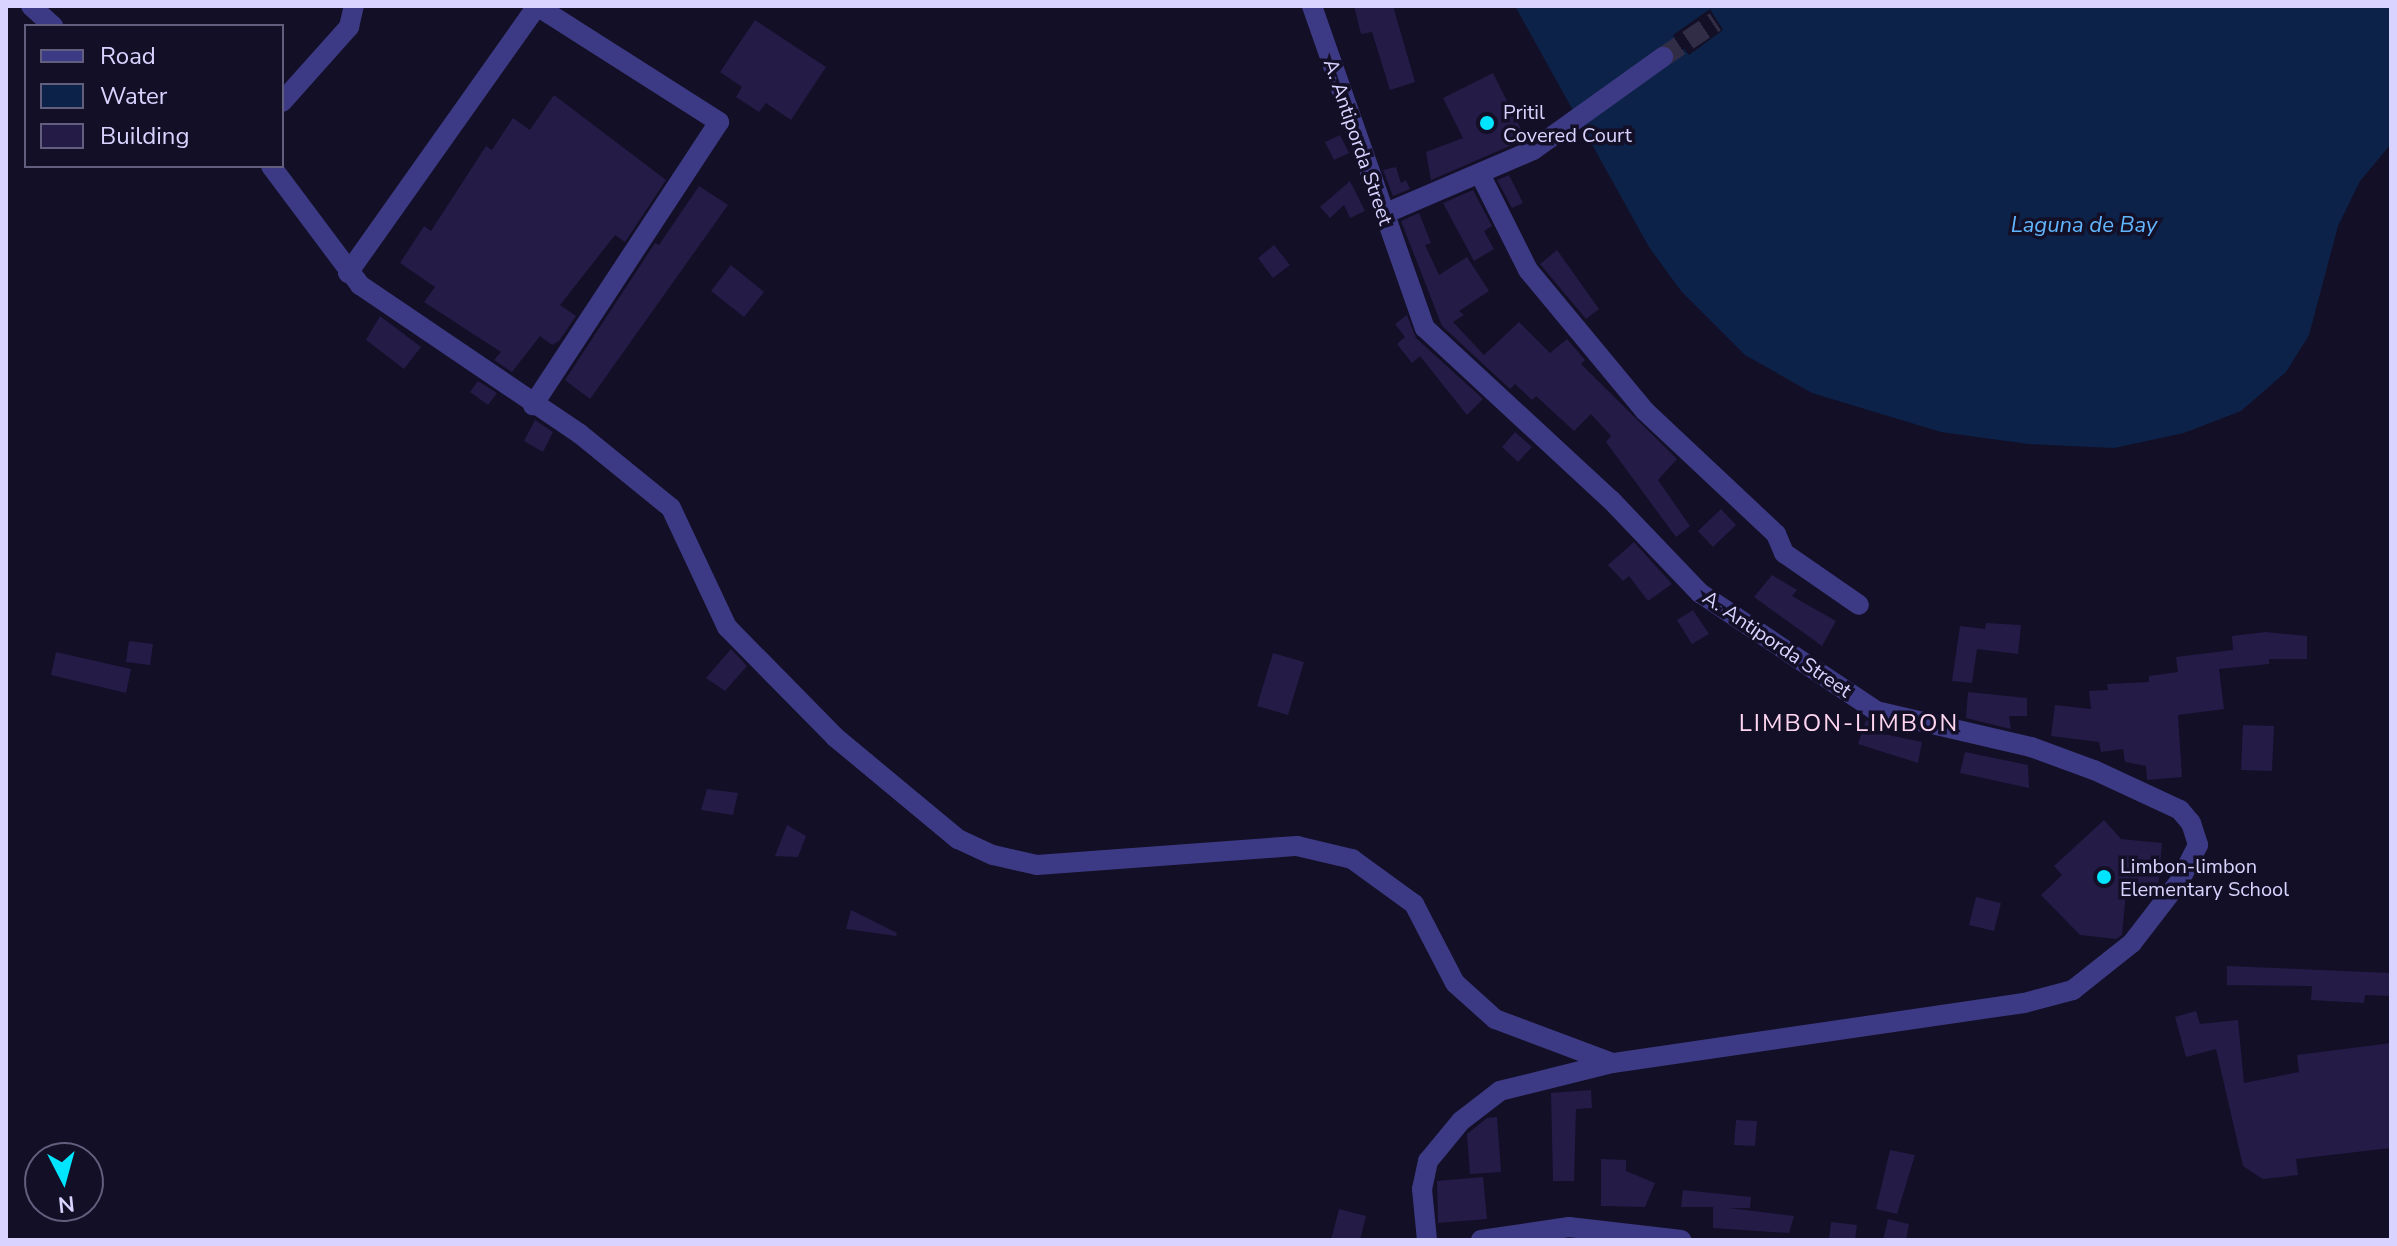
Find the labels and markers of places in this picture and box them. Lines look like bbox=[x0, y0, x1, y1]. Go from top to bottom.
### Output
place label: Pritil Covered Court bbox=[1503, 100, 1632, 147]
marker: Pritil Covered Court bbox=[1478, 114, 1496, 132]
place label: Limbon-limbon Elementary School bbox=[2120, 854, 2289, 901]
marker: Limbon-limbon Elementary School bbox=[2095, 868, 2113, 886]

